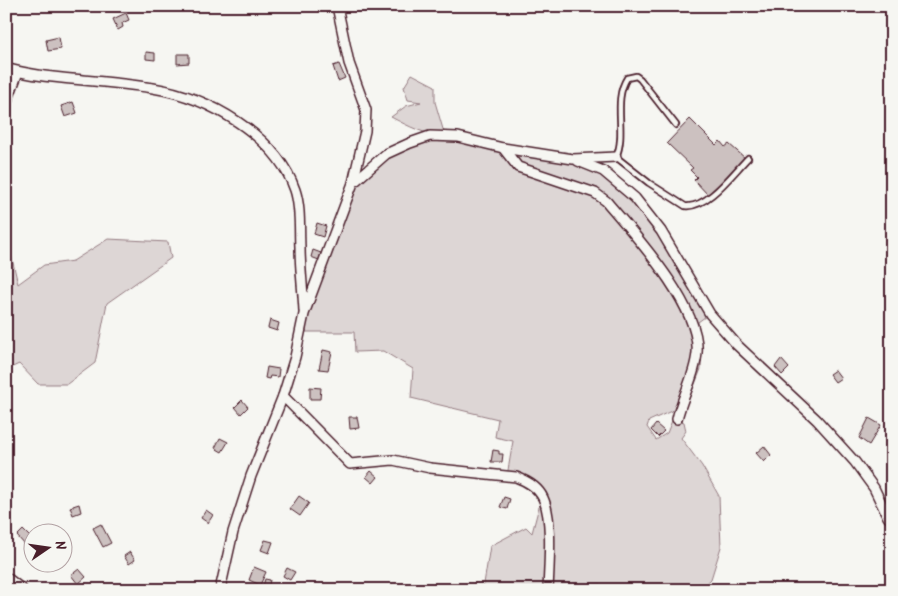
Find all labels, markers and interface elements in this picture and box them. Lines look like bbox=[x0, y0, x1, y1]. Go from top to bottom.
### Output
north arrow bbox=[22, 524, 72, 574]
text: N bbox=[48, 539, 71, 552]

